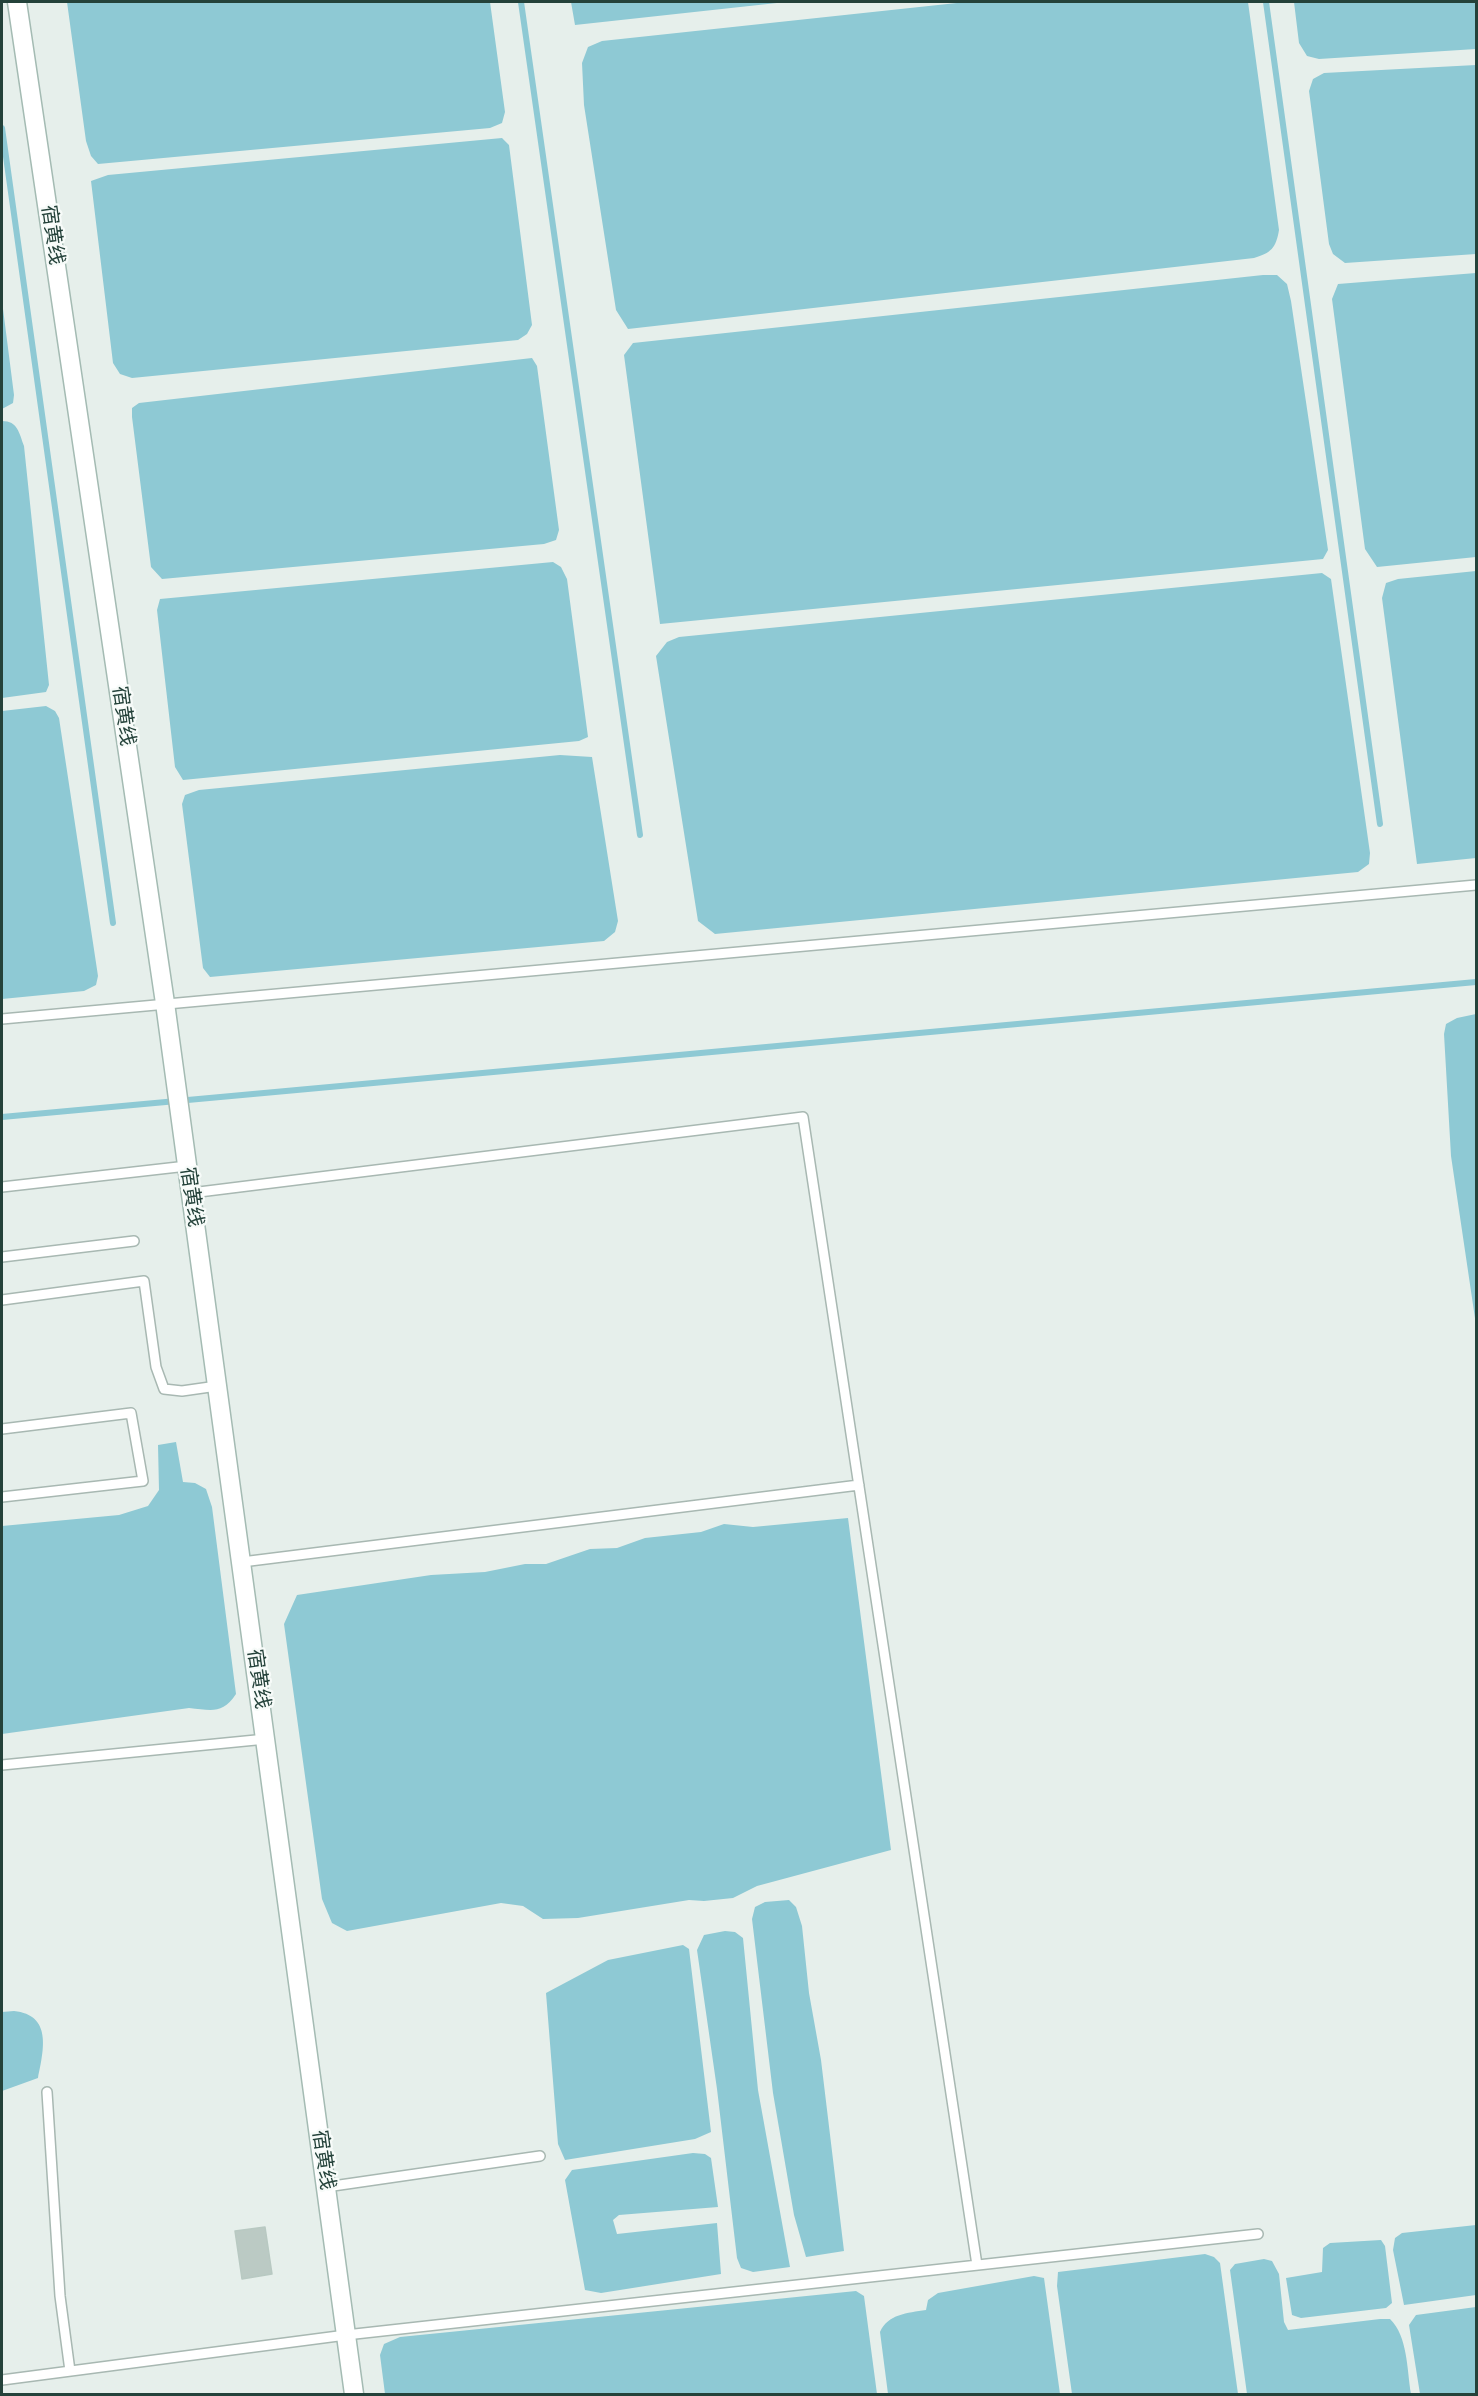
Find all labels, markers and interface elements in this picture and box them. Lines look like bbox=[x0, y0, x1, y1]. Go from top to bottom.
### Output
street label: 宿黄线 bbox=[36, 204, 68, 266]
street label: 宿黄线 bbox=[107, 685, 139, 747]
street label: 宿黄线 bbox=[175, 1166, 207, 1228]
street label: 宿黄线 bbox=[242, 1648, 274, 1710]
street label: 宿黄线 bbox=[307, 2129, 339, 2191]

